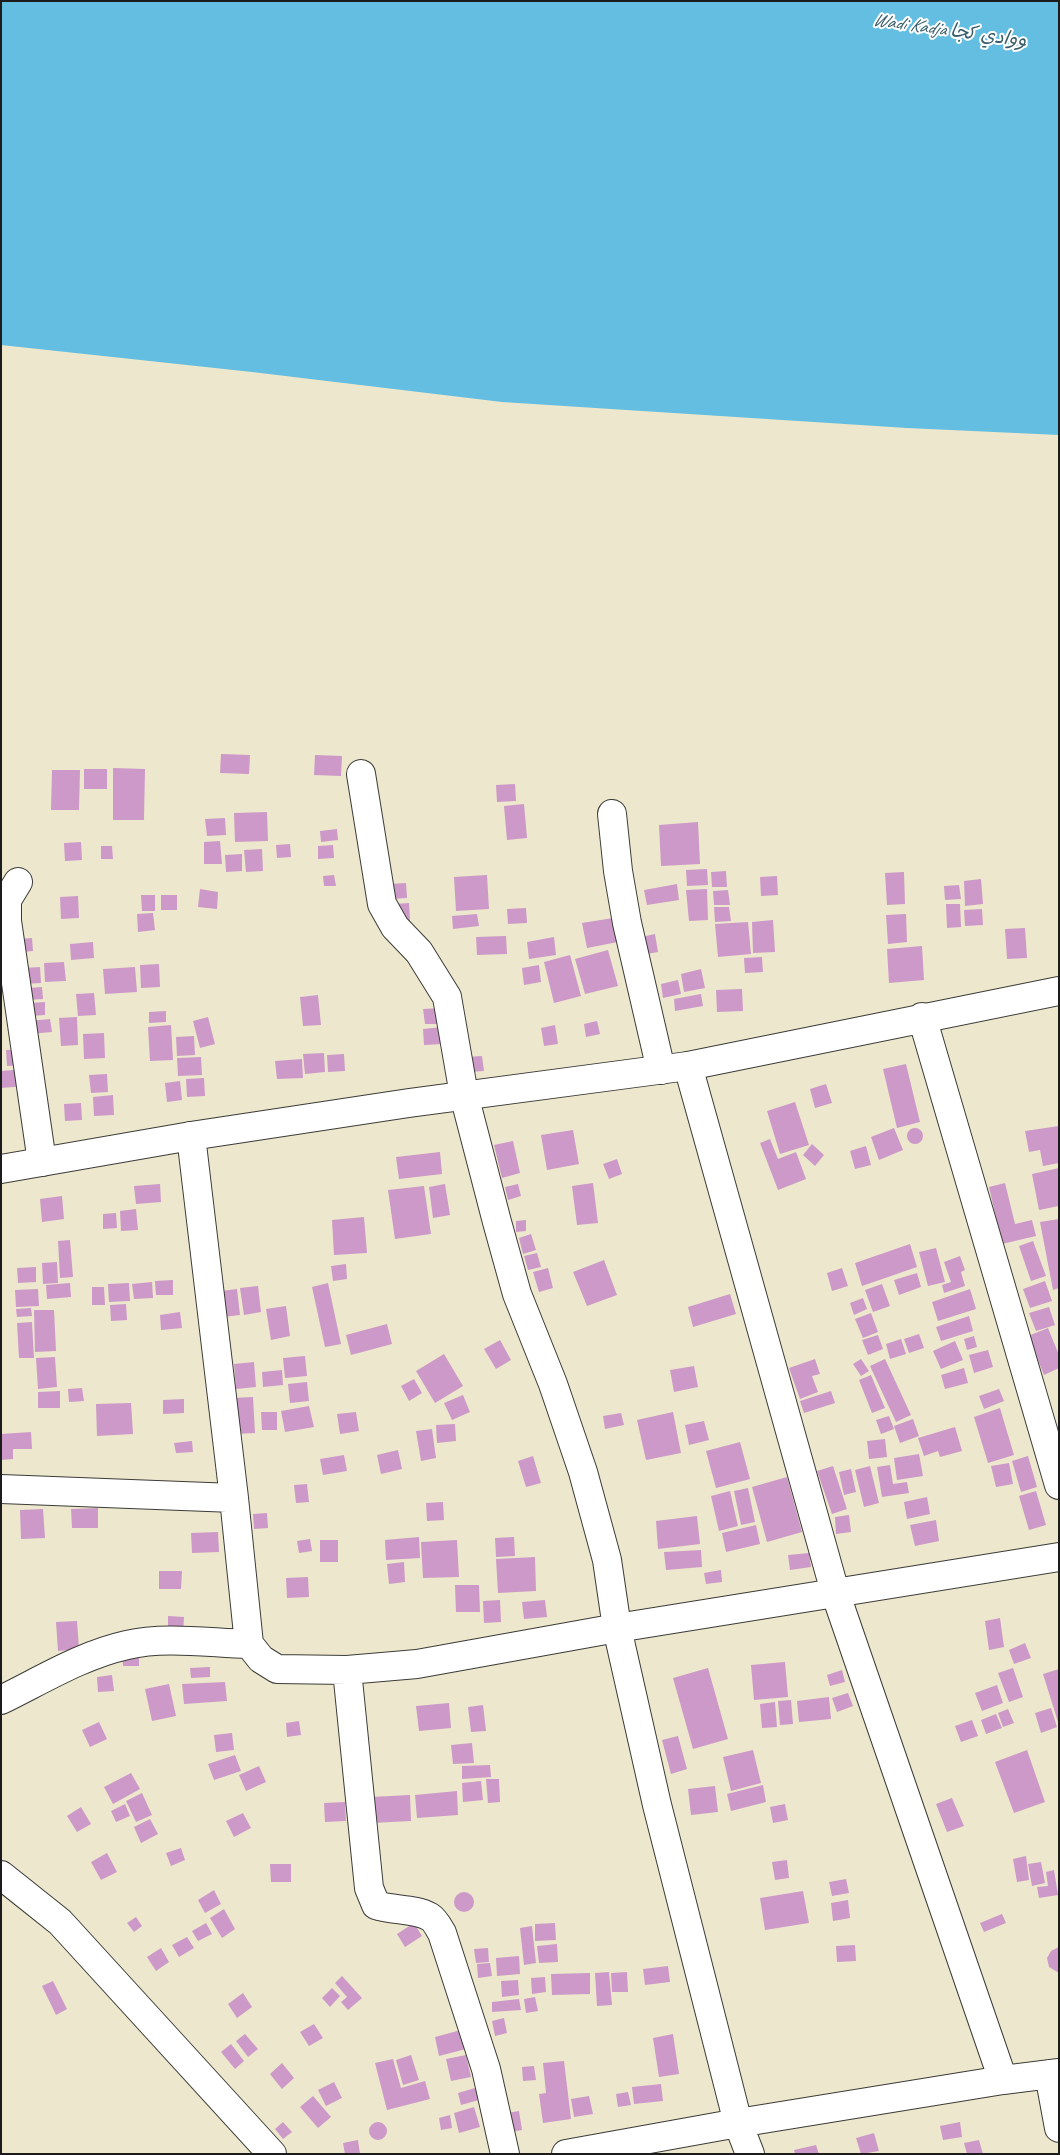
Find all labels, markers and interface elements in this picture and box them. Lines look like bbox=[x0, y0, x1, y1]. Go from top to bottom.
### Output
water label: Wadi Kadja ووادي كجا bbox=[871, 9, 1029, 53]

